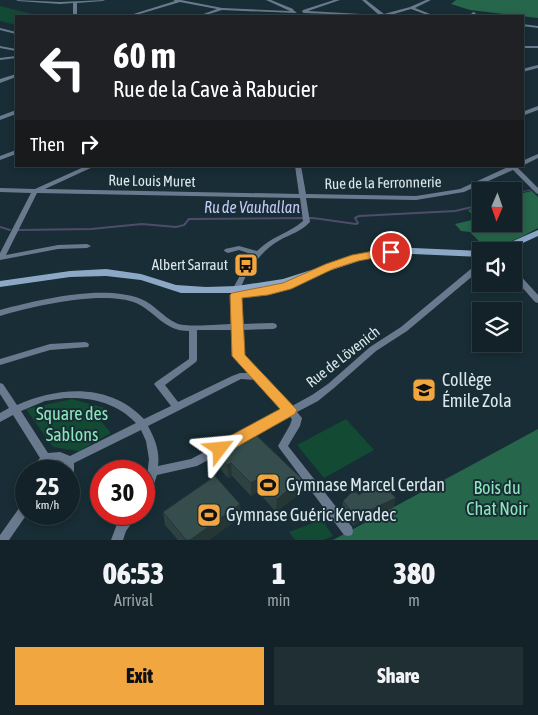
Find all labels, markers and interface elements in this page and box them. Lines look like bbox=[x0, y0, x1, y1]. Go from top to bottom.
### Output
icon: left bbox=[30, 35, 95, 100]
text: 60 m bbox=[113, 35, 176, 75]
text: Rue de la Cave à Rabucier bbox=[113, 76, 317, 102]
icon: right bbox=[75, 130, 103, 158]
text: Then bbox=[30, 133, 65, 155]
street label: Rue Louis Muret bbox=[108, 171, 196, 190]
street label: Rue de la Ferronnerie bbox=[324, 173, 442, 192]
north arrow bbox=[472, 182, 522, 232]
map controls bbox=[472, 182, 522, 352]
water label: Ru de Vauhallan bbox=[204, 198, 300, 216]
pin bbox=[370, 231, 412, 273]
icon: arrive bbox=[377, 238, 405, 266]
button: sound bbox=[472, 242, 522, 292]
bus stop icon: Albert Sarraut bbox=[233, 252, 259, 278]
place label: Albert Sarraut bbox=[152, 256, 228, 273]
button: layers bbox=[472, 302, 522, 352]
street label: Rue de Lövenich bbox=[303, 323, 383, 391]
place label: Collège Émile Zola bbox=[442, 369, 512, 411]
school or university icon: Collège Émile Zola bbox=[411, 377, 437, 403]
park label: Square des Sablons bbox=[36, 403, 108, 445]
position arrow bbox=[193, 422, 245, 474]
speed limit sign: 30 bbox=[90, 460, 155, 525]
text: 25 bbox=[36, 472, 59, 500]
sports icon: Gymnase Marcel Cerdan bbox=[255, 472, 281, 498]
place label: Gymnase Marcel Cerdan bbox=[286, 474, 445, 495]
park label: Bois du Chat Noir bbox=[466, 477, 528, 519]
text: km/h bbox=[36, 498, 59, 512]
sports icon: Gymnase Guéric Kervadec bbox=[196, 502, 222, 528]
place label: Gymnase Guéric Kervadec bbox=[226, 504, 396, 525]
text: 06:53 bbox=[103, 556, 164, 590]
text: 1 bbox=[272, 556, 286, 590]
text: 380 bbox=[393, 556, 435, 590]
text: Arrival bbox=[114, 591, 153, 609]
text: min bbox=[267, 591, 290, 609]
text: m bbox=[408, 591, 420, 609]
button: Exit bbox=[15, 647, 264, 705]
button: Share bbox=[274, 647, 523, 705]

